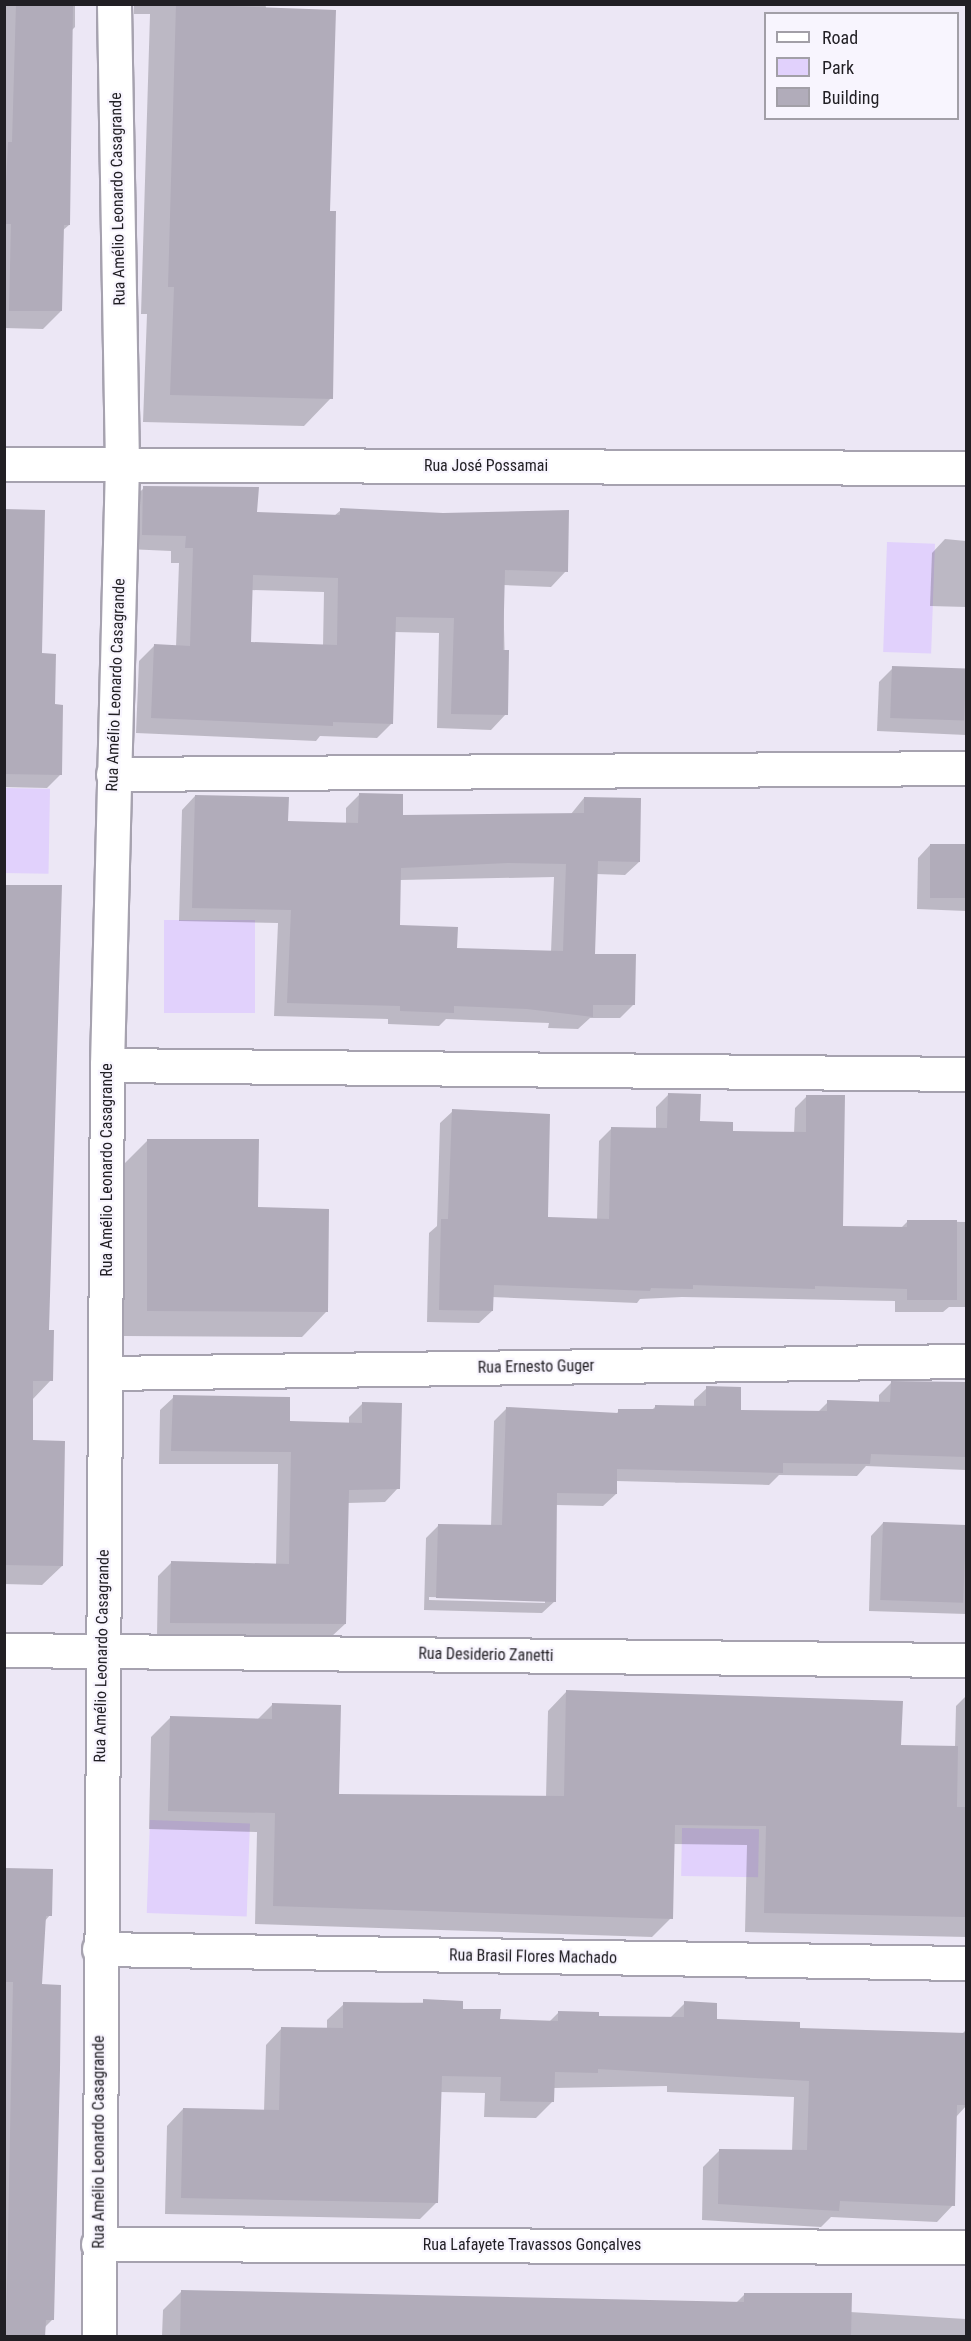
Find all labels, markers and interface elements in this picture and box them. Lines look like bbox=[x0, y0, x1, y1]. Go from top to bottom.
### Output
legend bbox=[764, 12, 959, 120]
text: Road bbox=[822, 27, 858, 48]
text: Park bbox=[822, 57, 854, 78]
text: Building bbox=[822, 87, 879, 108]
street label: Rua Amélio Leonardo Casagrande bbox=[107, 92, 129, 306]
street label: Rua José Possamai bbox=[424, 456, 548, 476]
street label: Rua Amélio Leonardo Casagrande bbox=[103, 578, 129, 792]
street label: Rua Amélio Leonardo Casagrande bbox=[97, 1063, 117, 1277]
street label: Rua Ernesto Guger bbox=[478, 1356, 594, 1378]
street label: Rua Amélio Leonardo Casagrande bbox=[91, 1549, 113, 1763]
street label: Rua Desiderio Zanetti bbox=[418, 1644, 554, 1666]
street label: Rua Brasil Flores Machado bbox=[449, 1946, 617, 1968]
street label: Rua Amélio Leonardo Casagrande bbox=[89, 2035, 109, 2249]
street label: Rua Lafayete Travassos Gonçalves bbox=[423, 2235, 641, 2255]

